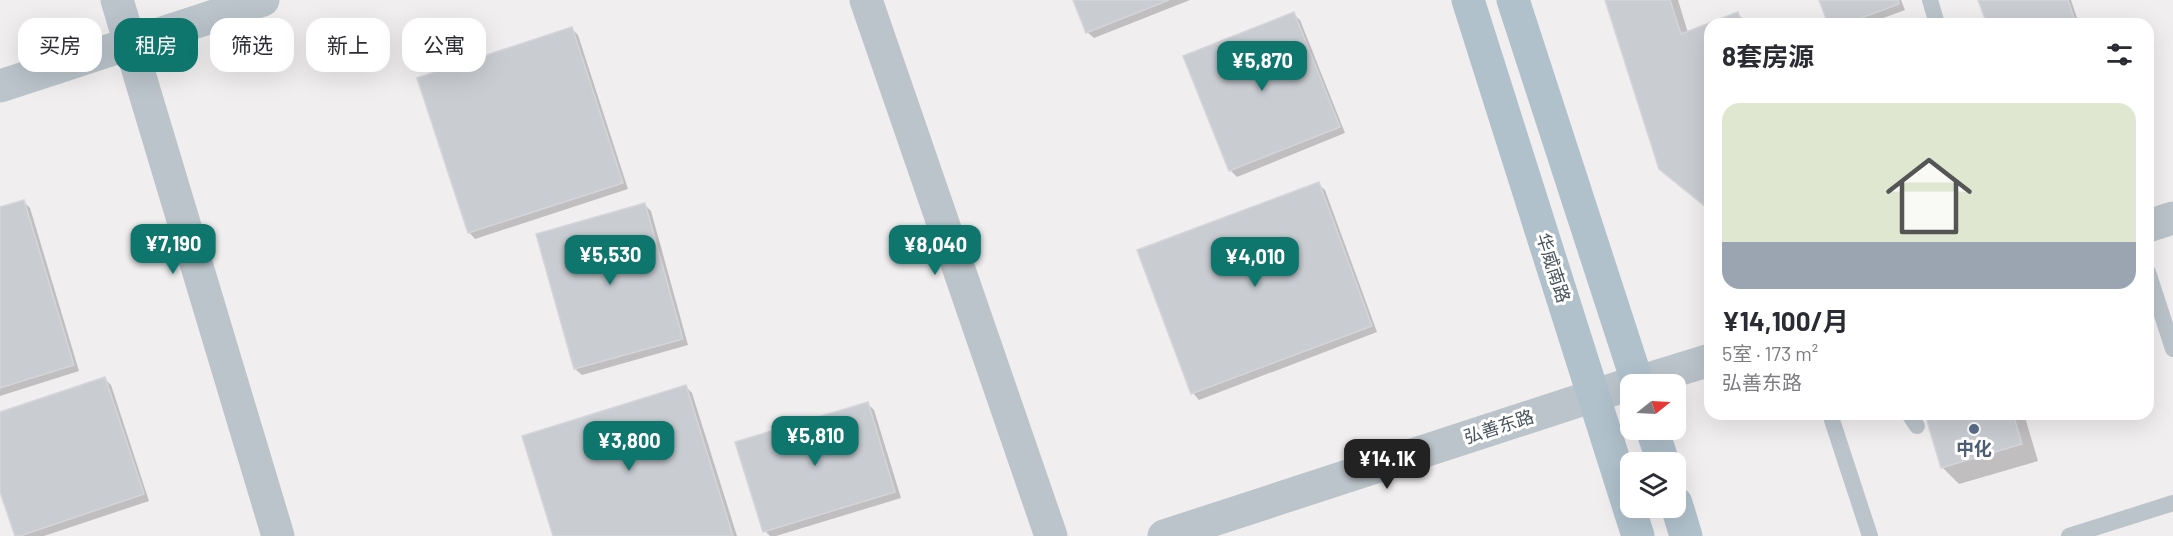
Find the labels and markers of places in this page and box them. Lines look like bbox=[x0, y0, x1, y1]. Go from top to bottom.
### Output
pin: ¥5,870 bbox=[1213, 41, 1311, 92]
pin: ¥7,190 bbox=[124, 224, 222, 275]
pin: ¥8,040 bbox=[886, 225, 984, 276]
pin: ¥5,530 bbox=[561, 235, 659, 286]
pin: ¥4,010 bbox=[1206, 237, 1304, 288]
pin: ¥5,810 bbox=[766, 416, 864, 467]
pin: ¥3,800 bbox=[580, 421, 678, 472]
marker: 中化 bbox=[1967, 422, 1981, 436]
place label: 中化 bbox=[1956, 437, 1992, 459]
pin: ¥14.1K bbox=[1338, 439, 1436, 490]

